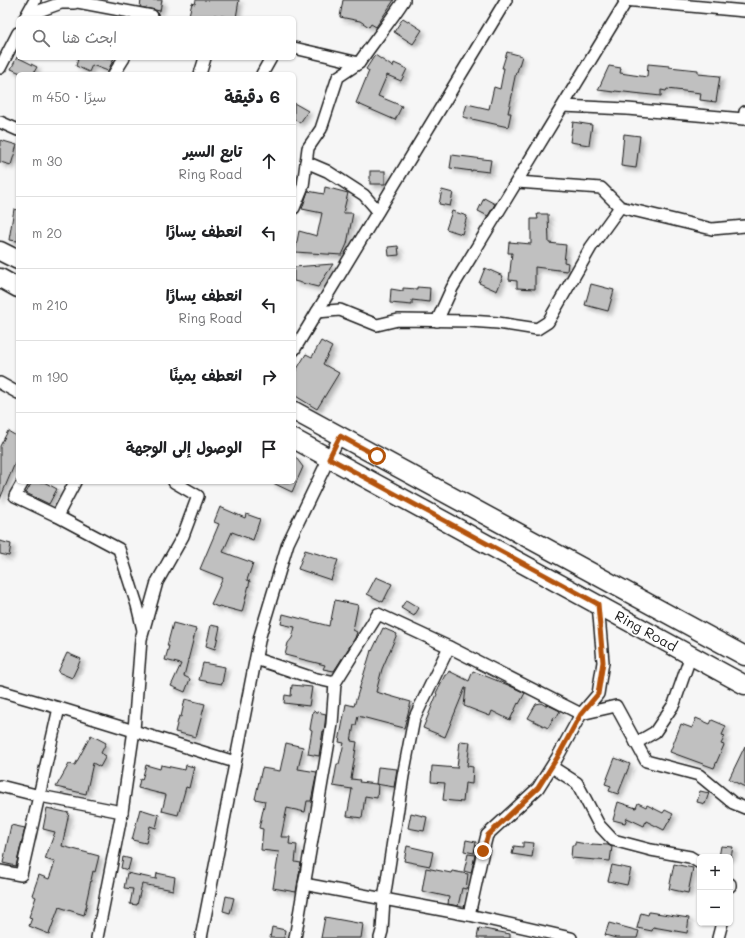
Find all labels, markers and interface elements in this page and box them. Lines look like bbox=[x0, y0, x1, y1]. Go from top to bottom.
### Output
search box bbox=[16, 16, 296, 60]
icon: search bbox=[30, 27, 52, 49]
text: ابحث هنا bbox=[62, 27, 117, 47]
text: 6 دقيقة bbox=[224, 85, 280, 107]
text: سيرًا · 450 m bbox=[32, 88, 106, 105]
text: تابع السير bbox=[183, 141, 242, 161]
icon: ahead bbox=[258, 150, 280, 172]
text: 30 m bbox=[32, 152, 62, 169]
text: Ring Road bbox=[178, 165, 242, 182]
text: انعطف يسارًا bbox=[166, 221, 242, 241]
icon: left bbox=[258, 222, 280, 244]
text: 20 m bbox=[32, 224, 62, 241]
text: انعطف يسارًا bbox=[166, 285, 242, 305]
icon: left bbox=[258, 294, 280, 316]
text: 210 m bbox=[32, 296, 68, 313]
text: Ring Road bbox=[178, 309, 242, 326]
text: انعطف يمينًا bbox=[170, 365, 242, 385]
icon: right bbox=[258, 366, 280, 388]
text: 190 m bbox=[32, 368, 68, 385]
text: الوصول إلى الوجهة bbox=[126, 437, 242, 457]
icon: arrive bbox=[258, 438, 280, 460]
route start bbox=[368, 447, 386, 465]
street label: Ring Road bbox=[612, 606, 681, 656]
route end bbox=[474, 842, 492, 860]
map controls bbox=[697, 854, 733, 926]
button: + bbox=[697, 854, 733, 890]
button: − bbox=[697, 890, 733, 926]

